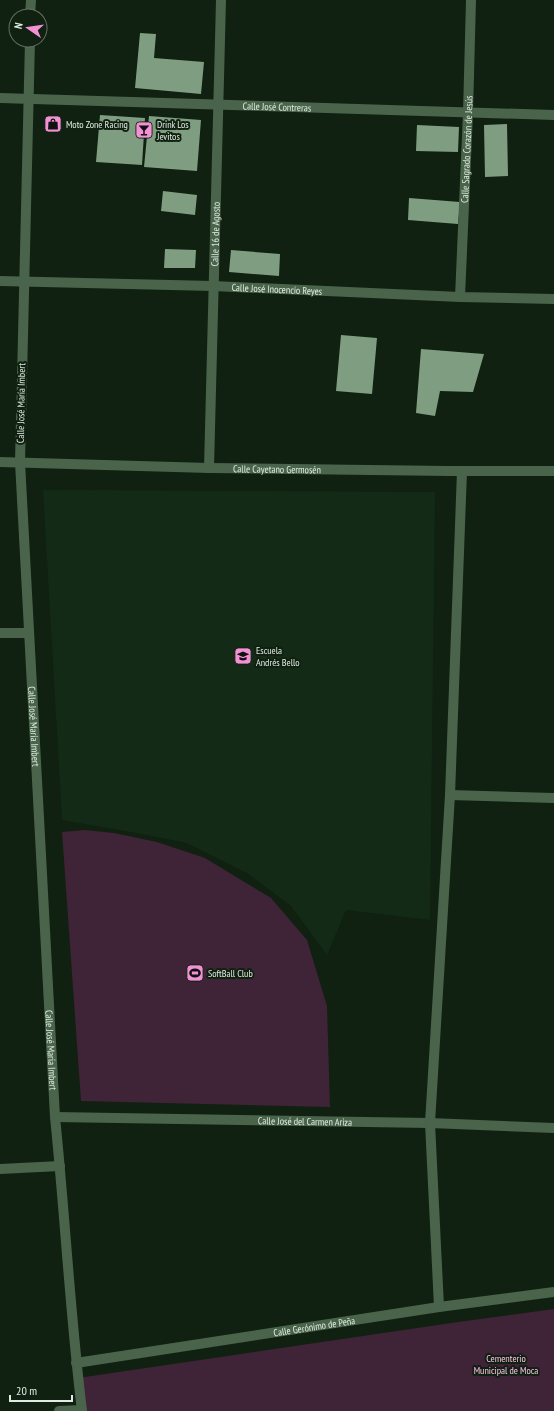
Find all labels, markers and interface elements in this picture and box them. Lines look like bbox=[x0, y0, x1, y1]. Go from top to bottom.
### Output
north arrow bbox=[8, 8, 48, 48]
text: N bbox=[11, 21, 26, 30]
street label: Calle Sagrado Corazón de Jesús bbox=[458, 95, 475, 203]
street label: Calle José Contreras bbox=[242, 99, 312, 114]
shop icon: Moto Zone Racing bbox=[43, 114, 63, 134]
place label: Moto Zone Racing bbox=[66, 118, 128, 131]
place label: Drink Los Jevitos bbox=[156, 118, 189, 143]
bar icon: Drink Los Jevitos bbox=[134, 120, 154, 140]
street label: Calle 16 de Agosto bbox=[208, 202, 222, 267]
street label: Calle José Inocencio Reyes bbox=[231, 280, 323, 297]
street label: Calle José María Imbert bbox=[14, 363, 28, 443]
street label: Calle Cayetano Germosén bbox=[233, 462, 321, 476]
place label: Escuela Andrés Bello bbox=[256, 644, 300, 669]
school or university icon: Escuela Andrés Bello bbox=[233, 646, 253, 666]
street label: Calle José María Imbert bbox=[26, 686, 43, 767]
sports icon: SoftBall Club bbox=[185, 963, 205, 983]
place label: SoftBall Club bbox=[208, 967, 253, 980]
street label: Calle José María Imbert bbox=[43, 1010, 60, 1091]
street label: Calle José del Carmen Ariza bbox=[258, 1114, 352, 1128]
street label: Calle Gerónimo de Peña bbox=[272, 1314, 356, 1339]
park label: Cementerio Municipal de Moca bbox=[474, 1352, 538, 1377]
scale bar bbox=[10, 1377, 72, 1403]
text: 20 m bbox=[16, 1383, 37, 1398]

